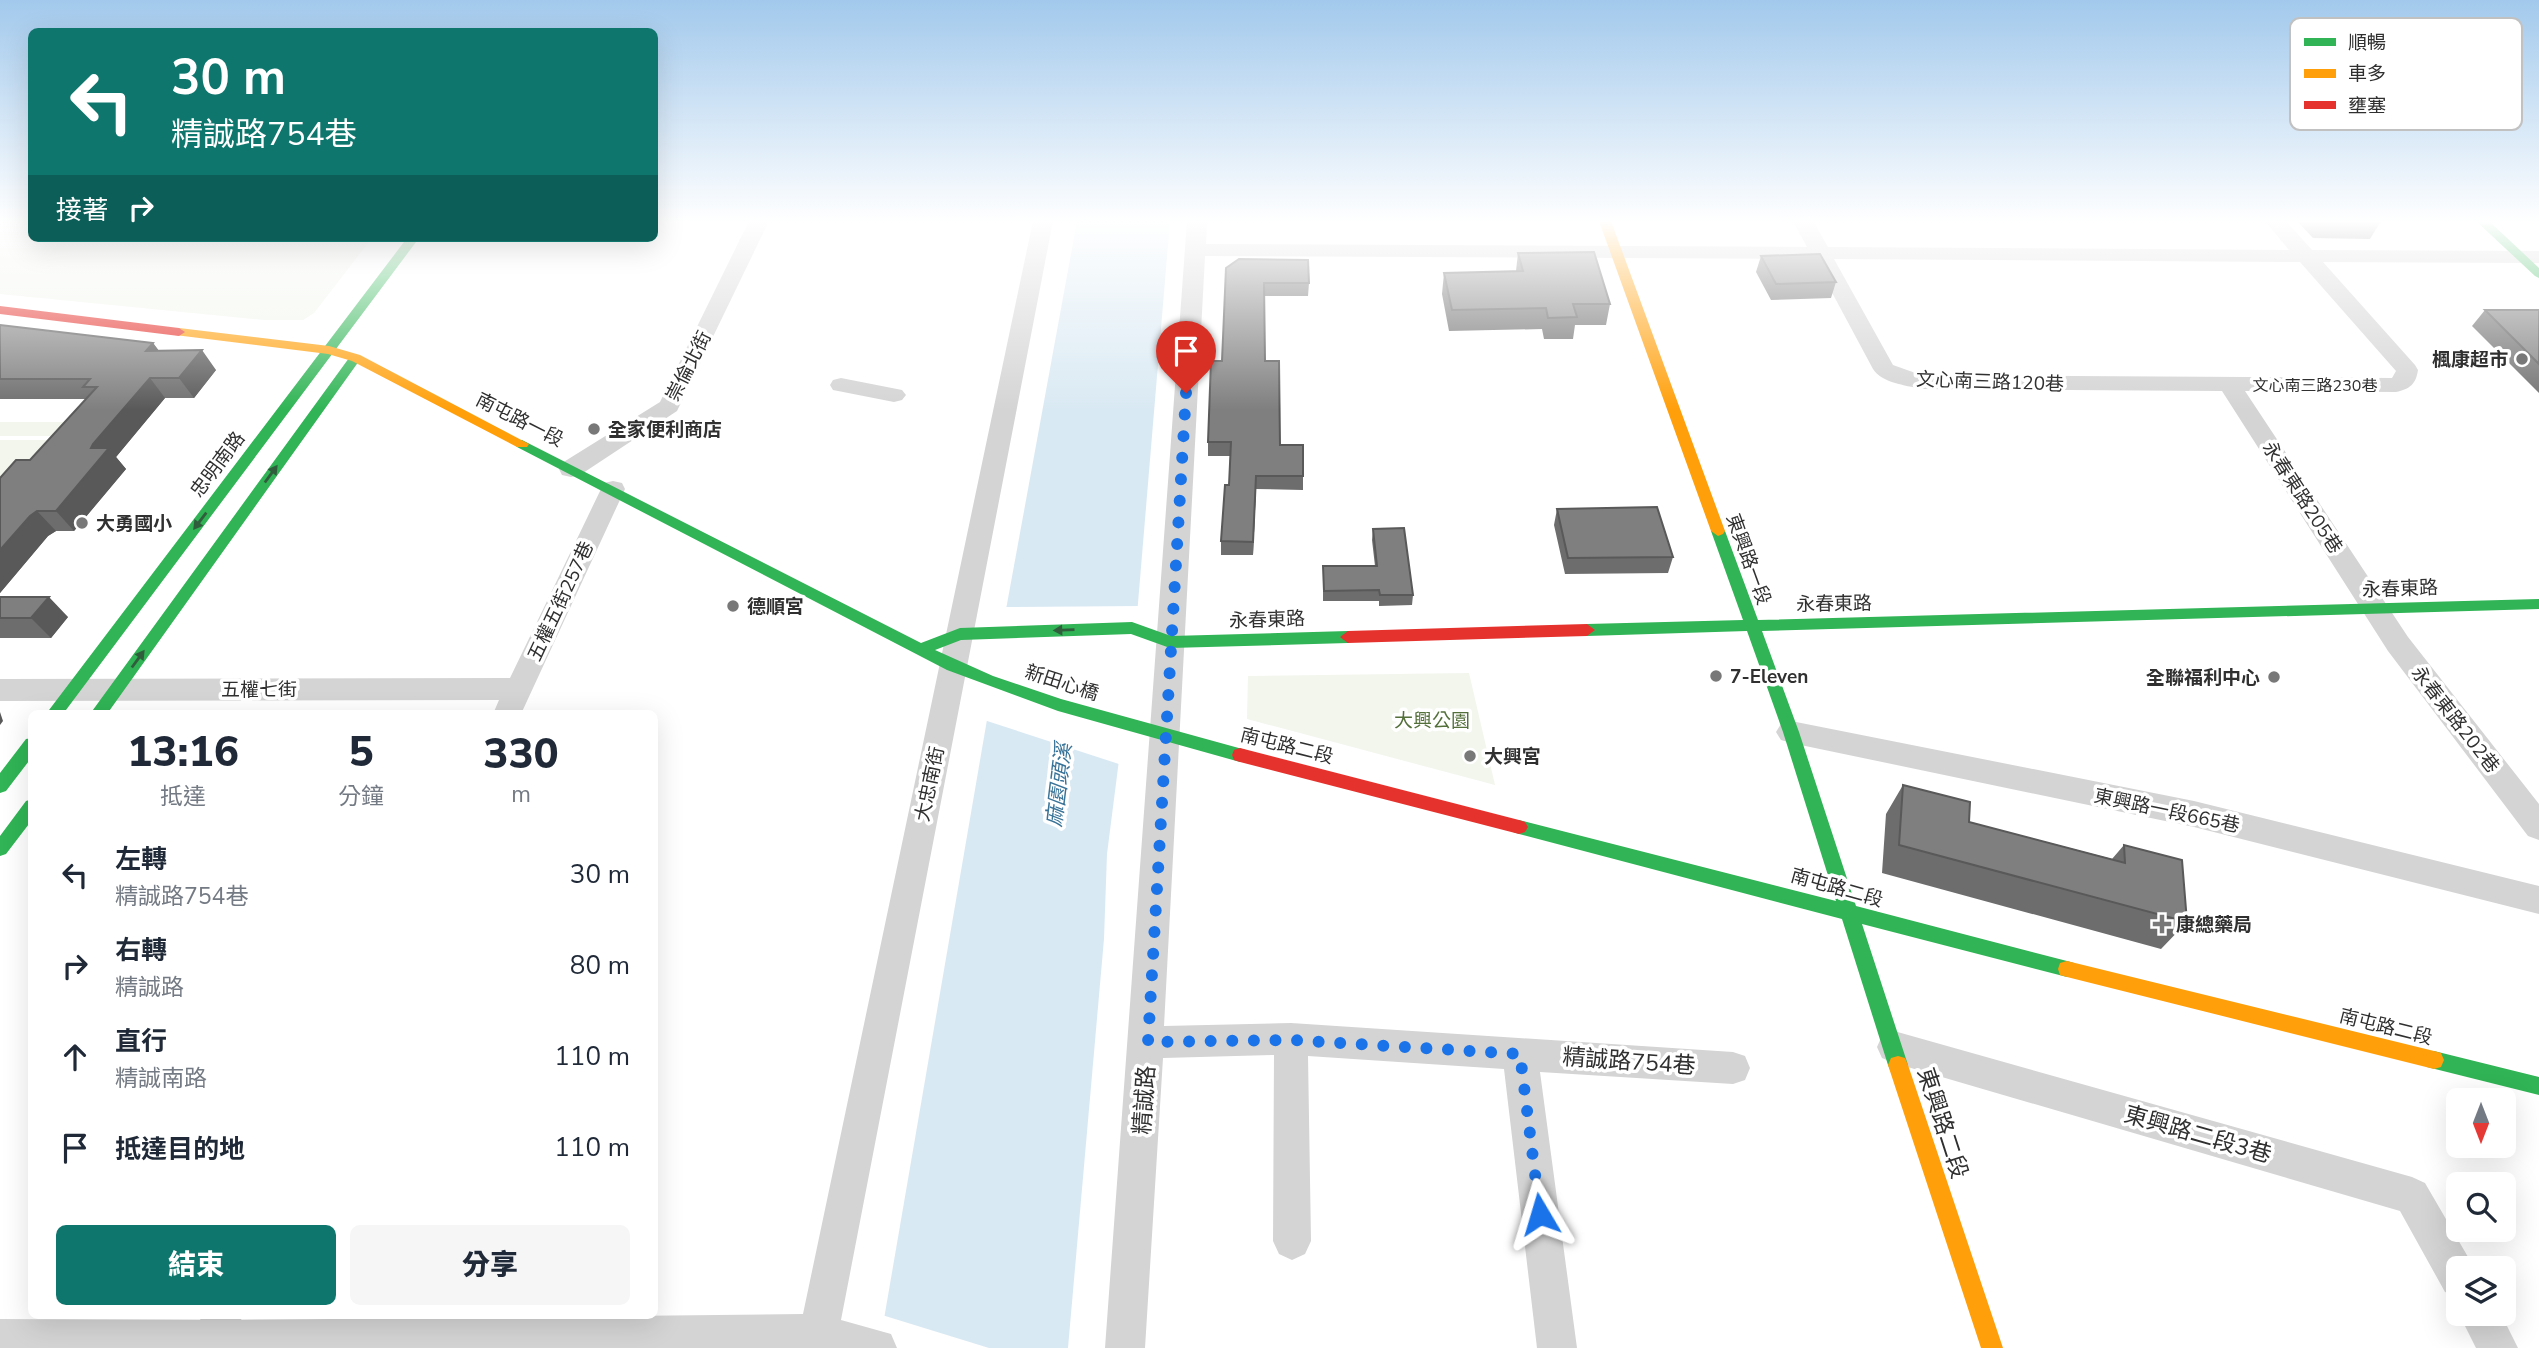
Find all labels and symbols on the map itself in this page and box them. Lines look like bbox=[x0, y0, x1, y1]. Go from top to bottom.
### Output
legend bbox=[2290, 18, 2522, 130]
text: 順暢 bbox=[2348, 30, 2386, 56]
text: 車多 bbox=[2348, 61, 2386, 87]
text: 壅塞 bbox=[2348, 93, 2386, 119]
pin bbox=[1156, 321, 1216, 393]
street label: 崇倫北街 bbox=[660, 327, 718, 406]
place label: 楓康超市 bbox=[2432, 347, 2508, 373]
marker: 楓康超市 bbox=[2514, 351, 2530, 367]
street label: 文心南三路120巷 bbox=[1915, 366, 2064, 398]
street label: 文心南三路230巷 bbox=[2253, 375, 2377, 397]
street label: 南屯路一段 bbox=[471, 387, 568, 453]
place label: 全家便利商店 bbox=[608, 417, 722, 443]
marker: 全家便利商店 bbox=[586, 421, 602, 437]
street label: 忠明南路 bbox=[185, 426, 251, 503]
street label: 永春東路205巷 bbox=[2256, 436, 2348, 559]
one-way arrow bbox=[264, 465, 278, 483]
street label: 東興路一段 bbox=[1720, 510, 1777, 608]
place label: 大勇國小 bbox=[96, 511, 172, 537]
one-way arrow bbox=[192, 512, 207, 530]
marker: 大勇國小 bbox=[74, 515, 90, 531]
street label: 五權五街257巷 bbox=[522, 537, 600, 665]
street label: 永春東路 bbox=[2362, 575, 2438, 603]
street label: 永春東路 bbox=[1796, 590, 1872, 618]
place label: 德順宮 bbox=[747, 594, 804, 620]
marker: 德順宮 bbox=[725, 598, 741, 614]
street label: 永春東路 bbox=[1229, 606, 1305, 634]
one-way arrow bbox=[1053, 624, 1075, 636]
one-way arrow bbox=[131, 650, 145, 668]
street label: 新田心橋 bbox=[1022, 659, 1102, 707]
street label: 永春東路202巷 bbox=[2405, 661, 2505, 779]
place label: 7-Eleven bbox=[1730, 664, 1808, 690]
place label: 全聯福利中心 bbox=[2146, 665, 2260, 691]
marker: 7-Eleven bbox=[1708, 668, 1724, 684]
marker: 全聯福利中心 bbox=[2266, 669, 2282, 685]
street label: 五權七街 bbox=[221, 677, 297, 703]
park label: 大興公園 bbox=[1394, 708, 1470, 734]
street label: 南屯路二段 bbox=[1238, 722, 1336, 770]
water label: 麻園頭溪 bbox=[1040, 739, 1078, 828]
street label: 大忠南街 bbox=[909, 744, 951, 824]
place label: 大興宮 bbox=[1484, 744, 1541, 770]
marker: 大興宮 bbox=[1462, 748, 1478, 764]
street label: 東興路一段665巷 bbox=[2092, 783, 2242, 839]
street label: 南屯路二段 bbox=[1787, 862, 1886, 914]
place label: 康總藥局 bbox=[2176, 912, 2252, 938]
marker: 康總藥局 bbox=[2154, 916, 2170, 932]
street label: 南屯路二段 bbox=[2337, 1003, 2435, 1051]
street label: 精誠路754巷 bbox=[1561, 1041, 1697, 1082]
street label: 東興路二段 bbox=[1910, 1064, 1975, 1183]
street label: 精誠路 bbox=[1127, 1065, 1162, 1136]
north arrow bbox=[2446, 1088, 2516, 1158]
street label: 東興路二段3巷 bbox=[2121, 1099, 2275, 1170]
position arrow bbox=[1503, 1177, 1577, 1251]

